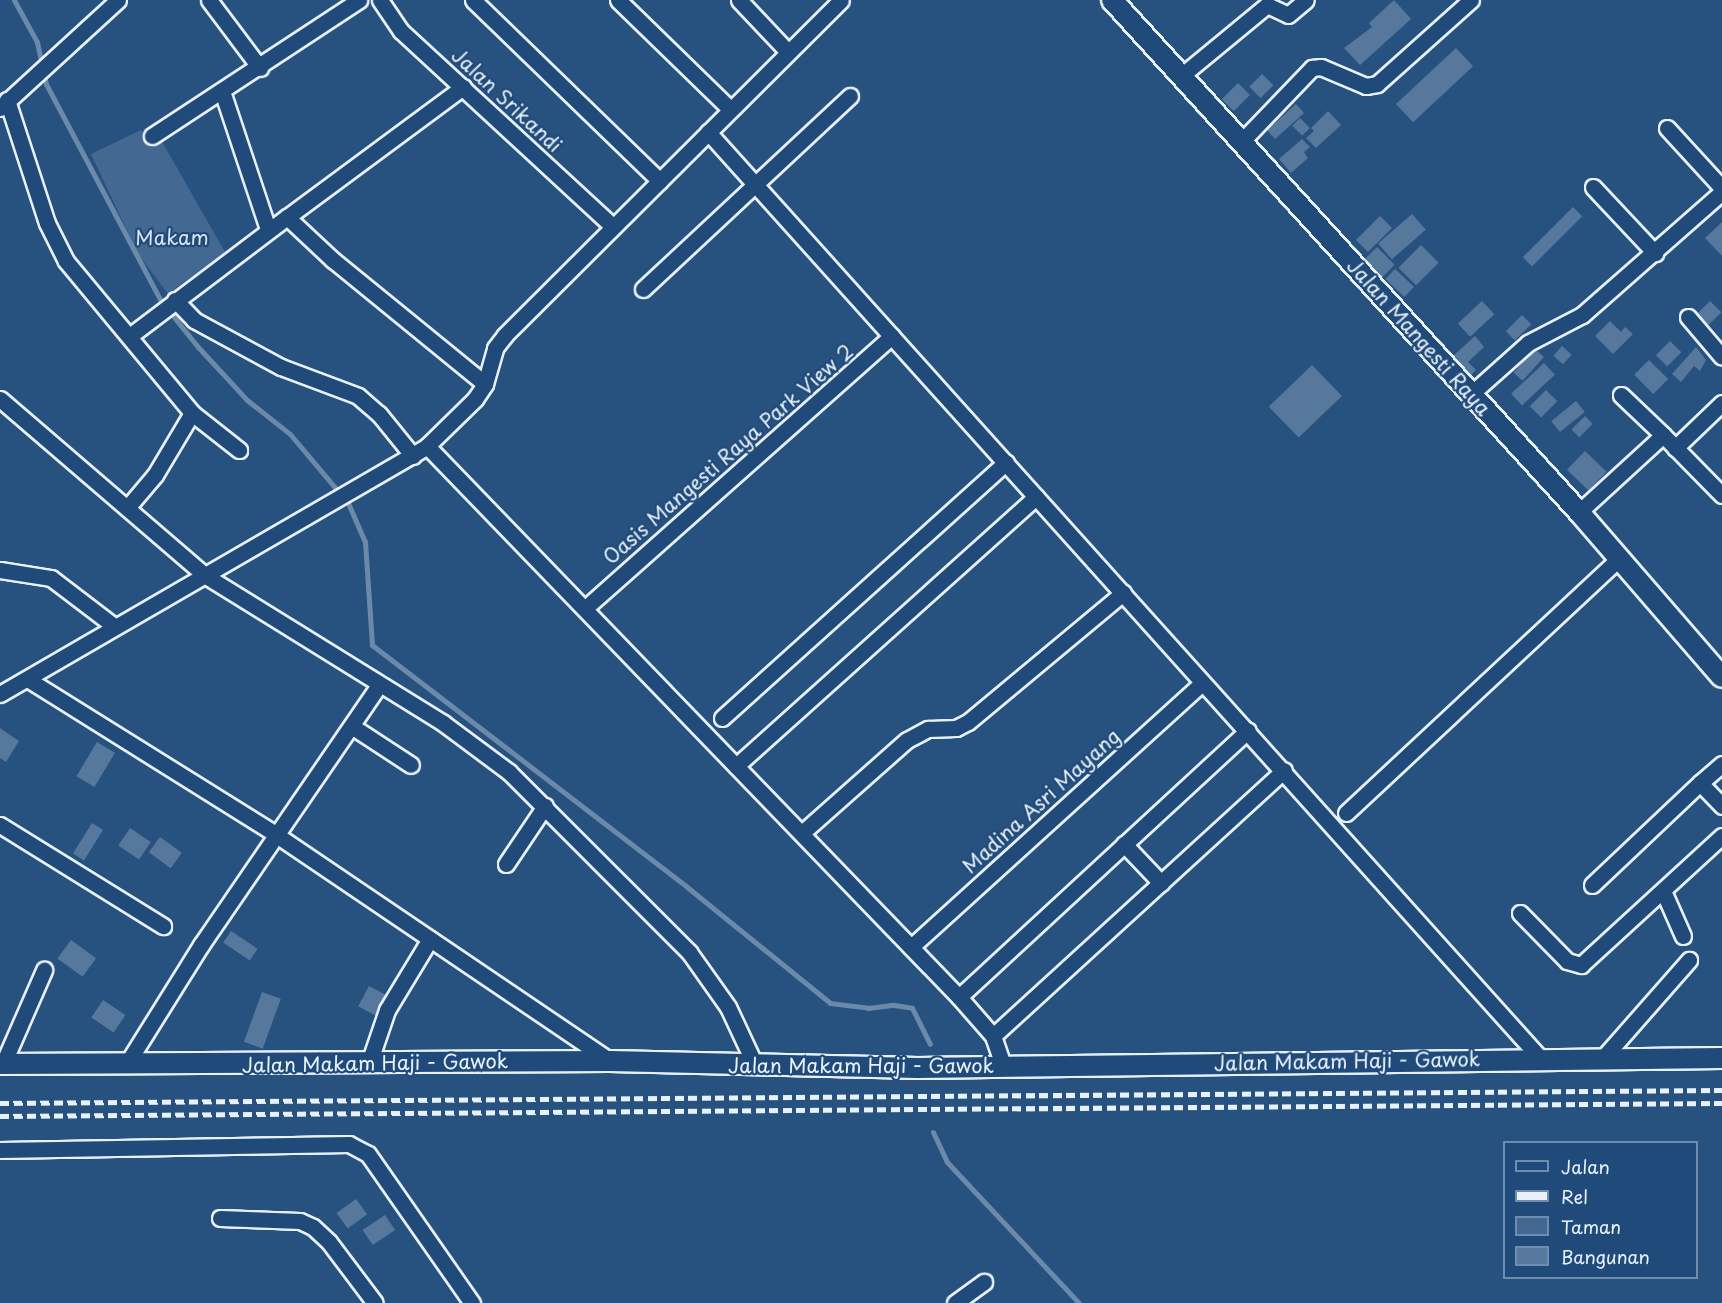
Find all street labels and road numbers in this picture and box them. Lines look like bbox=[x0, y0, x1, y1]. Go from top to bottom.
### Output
street label: Jalan Srikandi bbox=[447, 43, 567, 157]
street label: Jalan Mangesti Raya bbox=[1342, 253, 1496, 421]
street label: Oasis Mangesti Raya Park View 2 bbox=[597, 338, 859, 570]
street label: Madina Asri Mayang bbox=[957, 724, 1125, 878]
street label: Jalan Makam Haji - Gawok bbox=[1213, 1047, 1481, 1075]
street label: Jalan Makam Haji - Gawok bbox=[241, 1049, 509, 1077]
street label: Jalan Makam Haji - Gawok bbox=[727, 1053, 995, 1077]

